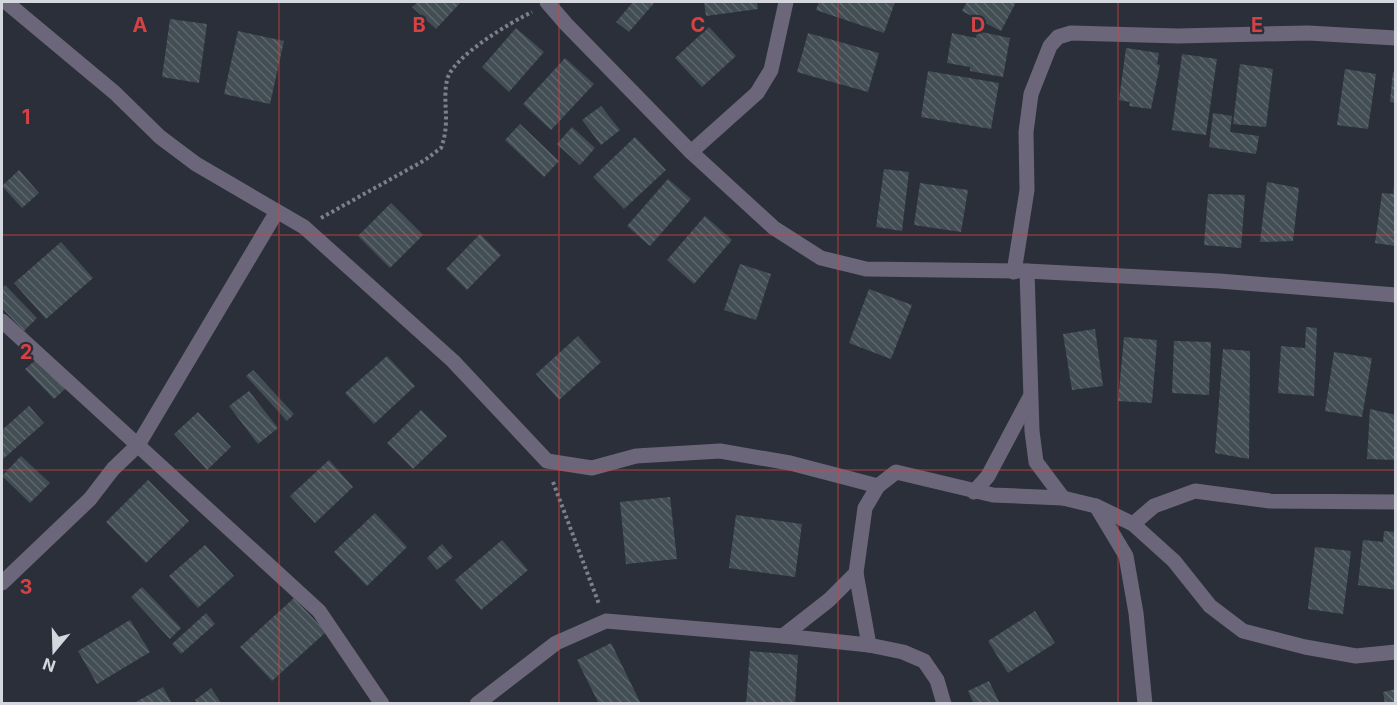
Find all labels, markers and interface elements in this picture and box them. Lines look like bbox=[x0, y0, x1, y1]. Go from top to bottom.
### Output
text: A bbox=[133, 13, 148, 37]
text: B bbox=[412, 13, 426, 37]
text: C bbox=[691, 13, 705, 37]
text: D bbox=[971, 13, 985, 37]
text: E bbox=[1251, 13, 1263, 37]
text: 1 bbox=[22, 105, 30, 129]
text: 2 bbox=[20, 340, 32, 364]
text: 3 bbox=[20, 575, 32, 599]
north arrow bbox=[24, 621, 84, 681]
text: N bbox=[40, 654, 58, 677]

